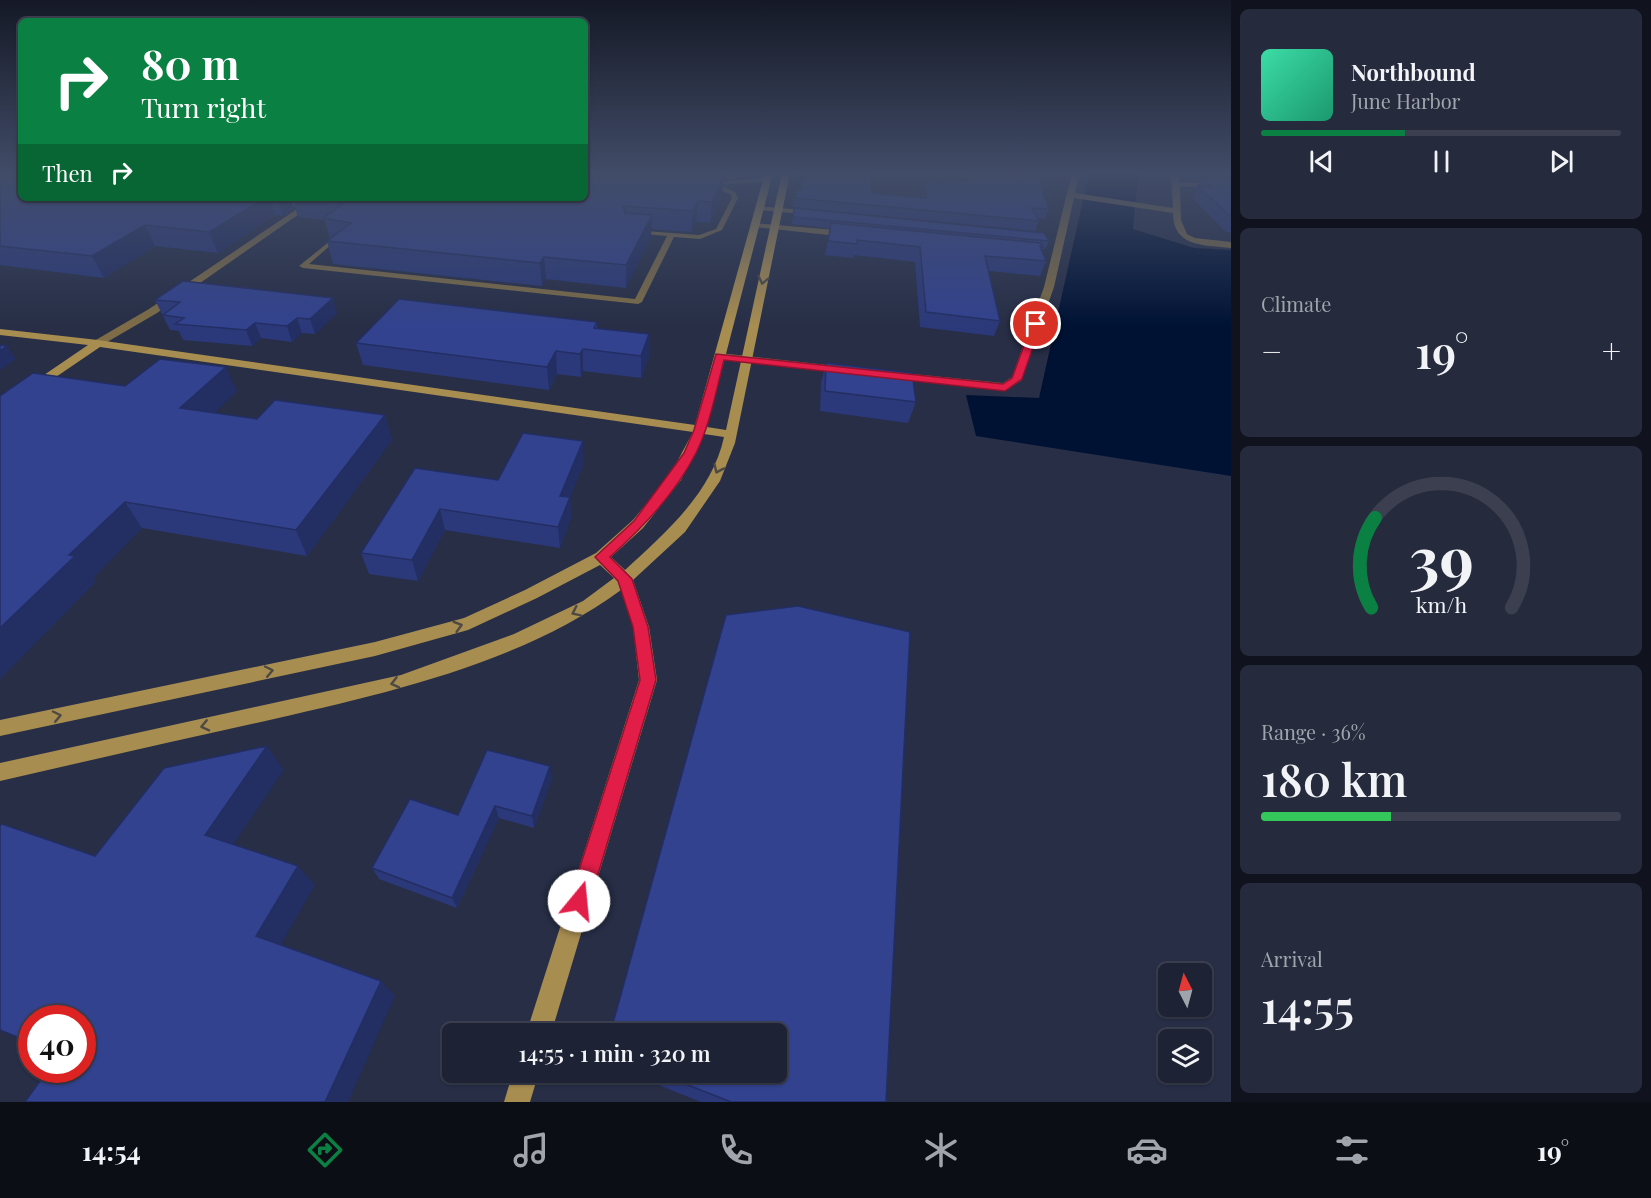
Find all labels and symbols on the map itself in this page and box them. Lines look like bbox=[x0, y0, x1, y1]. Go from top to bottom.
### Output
one-way arrow bbox=[757, 275, 770, 285]
pin bbox=[1010, 298, 1061, 349]
one-way arrow bbox=[713, 463, 725, 474]
one-way arrow bbox=[572, 604, 583, 616]
one-way arrow bbox=[452, 621, 463, 633]
one-way arrow bbox=[263, 665, 273, 678]
one-way arrow bbox=[390, 675, 400, 688]
one-way arrow bbox=[52, 710, 62, 723]
one-way arrow bbox=[200, 718, 210, 731]
position arrow bbox=[547, 869, 611, 933]
north arrow bbox=[1158, 963, 1212, 1017]
speed limit sign: 40 bbox=[18, 1005, 96, 1083]

